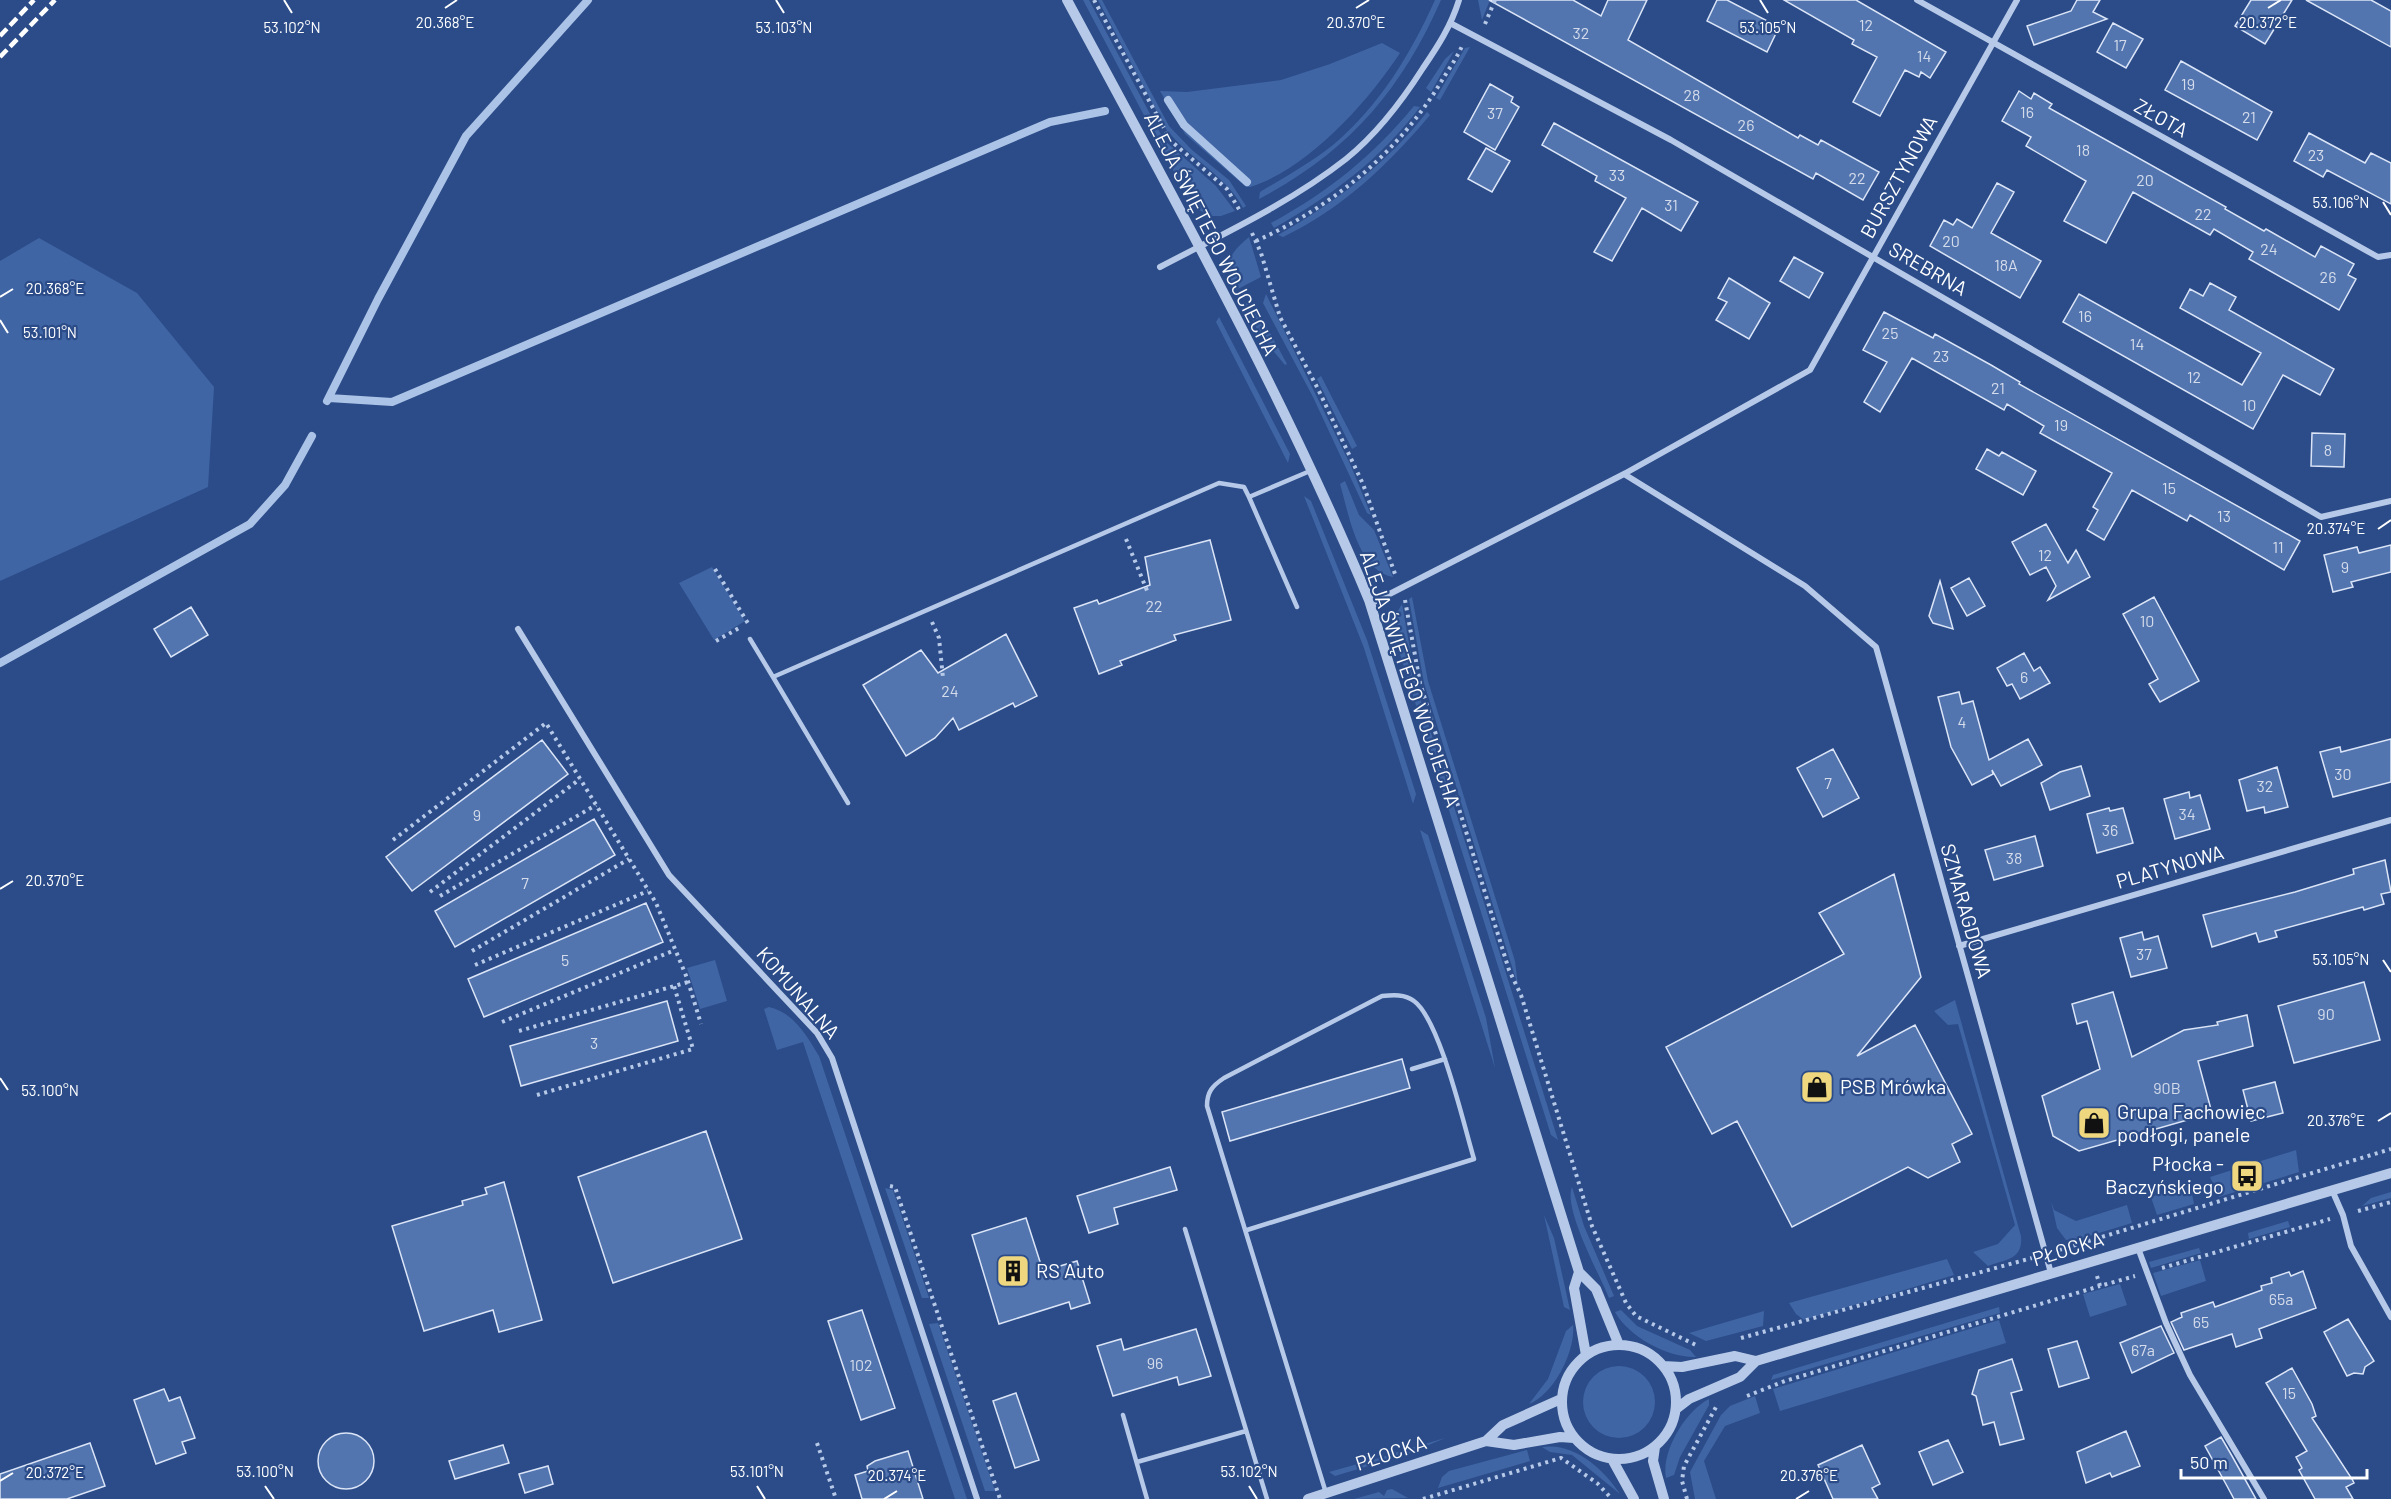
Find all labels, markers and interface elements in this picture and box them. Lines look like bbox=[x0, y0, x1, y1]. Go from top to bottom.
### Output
text: 20.368°E bbox=[416, 13, 474, 31]
text: 20.370°E bbox=[1327, 13, 1385, 31]
text: 20.372°E bbox=[2239, 13, 2297, 31]
house number: 12 bbox=[1859, 15, 1873, 34]
text: 53.102°N bbox=[263, 18, 321, 36]
text: 53.103°N bbox=[756, 18, 812, 36]
text: 53.105°N bbox=[1740, 18, 1796, 36]
house number: 32 bbox=[1573, 23, 1589, 42]
house number: 17 bbox=[2113, 35, 2127, 54]
house number: 14 bbox=[1917, 46, 1931, 65]
house number: 19 bbox=[2181, 74, 2195, 93]
house number: 28 bbox=[1684, 85, 1700, 104]
street label: ZŁOTA bbox=[2130, 93, 2192, 142]
house number: 16 bbox=[2020, 102, 2034, 121]
house number: 37 bbox=[1487, 103, 1503, 122]
house number: 21 bbox=[2242, 107, 2256, 126]
street label: ALEJA ŚWIĘTEGO WOJCIECHA bbox=[1140, 108, 1284, 359]
street label: BURSZTYNOWA bbox=[1855, 111, 1942, 242]
house number: 26 bbox=[1738, 115, 1754, 134]
house number: 18 bbox=[2076, 140, 2090, 159]
house number: 23 bbox=[2308, 145, 2324, 164]
house number: 33 bbox=[1609, 165, 1625, 184]
house number: 22 bbox=[1848, 168, 1866, 187]
house number: 20 bbox=[2136, 170, 2154, 189]
text: 53.106°N bbox=[2313, 193, 2369, 211]
house number: 31 bbox=[1664, 195, 1678, 214]
house number: 22 bbox=[2194, 204, 2212, 223]
house number: 20 bbox=[1942, 231, 1960, 250]
street label: SREBRNA bbox=[1885, 236, 1972, 300]
house number: 24 bbox=[2260, 239, 2278, 258]
house number: 18A bbox=[1994, 255, 2018, 274]
house number: 26 bbox=[2320, 267, 2336, 286]
text: 20.368°E bbox=[26, 279, 84, 297]
house number: 16 bbox=[2078, 306, 2092, 325]
text: 53.101°N bbox=[23, 323, 77, 341]
house number: 25 bbox=[1882, 323, 1898, 342]
house number: 14 bbox=[2130, 334, 2144, 353]
house number: 23 bbox=[1933, 346, 1949, 365]
house number: 12 bbox=[2187, 367, 2201, 386]
house number: 21 bbox=[1991, 378, 2005, 397]
house number: 10 bbox=[2242, 395, 2256, 414]
house number: 19 bbox=[2054, 415, 2068, 434]
house number: 8 bbox=[2324, 440, 2332, 459]
house number: 15 bbox=[2162, 478, 2176, 497]
house number: 13 bbox=[2217, 506, 2231, 525]
text: 20.374°E bbox=[2307, 519, 2365, 537]
house number: 11 bbox=[2272, 537, 2284, 556]
house number: 12 bbox=[2038, 545, 2052, 564]
street label: ALEJA ŚWIĘTEGO WOJCIECHA bbox=[1356, 547, 1466, 810]
house number: 9 bbox=[2341, 557, 2349, 576]
house number: 22 bbox=[1145, 596, 1163, 615]
house number: 10 bbox=[2140, 611, 2154, 630]
house number: 6 bbox=[2020, 667, 2028, 686]
house number: 24 bbox=[941, 681, 959, 700]
house number: 4 bbox=[1958, 712, 1966, 731]
house number: 30 bbox=[2334, 764, 2352, 783]
house number: 7 bbox=[1824, 773, 1832, 792]
house number: 32 bbox=[2257, 776, 2273, 795]
house number: 34 bbox=[2178, 804, 2196, 823]
house number: 9 bbox=[473, 805, 481, 824]
house number: 36 bbox=[2102, 820, 2118, 839]
street label: PLATYNOWA bbox=[2113, 839, 2226, 893]
street label: SZMARAGDOWA bbox=[1936, 841, 1998, 981]
house number: 38 bbox=[2006, 848, 2022, 867]
text: 20.370°E bbox=[26, 871, 84, 889]
house number: 7 bbox=[521, 873, 529, 892]
street label: KOMUNALNA bbox=[752, 941, 845, 1043]
house number: 37 bbox=[2136, 944, 2152, 963]
house number: 5 bbox=[561, 950, 569, 969]
text: 53.105°N bbox=[2313, 950, 2369, 968]
house number: 90 bbox=[2317, 1004, 2335, 1023]
house number: 3 bbox=[590, 1033, 598, 1052]
shop icon: PSB Mrówka bbox=[1799, 1069, 1835, 1105]
place label: PSB Mrówka bbox=[1840, 1074, 1946, 1098]
house number: 90B bbox=[2153, 1078, 2181, 1097]
text: 53.100°N bbox=[21, 1081, 79, 1099]
place label: Grupa Fachowiec podłogi, panele bbox=[2117, 1099, 2266, 1146]
shop icon: Grupa Fachowiec podłogi, panele bbox=[2076, 1105, 2112, 1141]
text: 20.376°E bbox=[2307, 1111, 2365, 1129]
place label: Płocka - Baczyńskiego bbox=[2105, 1151, 2224, 1198]
bus stop icon: Płocka - Baczyńskiego bbox=[2229, 1158, 2265, 1194]
street label: PŁOCKA bbox=[2029, 1226, 2106, 1270]
building icon: RS Auto bbox=[995, 1253, 1031, 1289]
place label: RS Auto bbox=[1036, 1258, 1105, 1282]
house number: 65a bbox=[2269, 1289, 2293, 1308]
house number: 65 bbox=[2193, 1312, 2209, 1331]
house number: 67a bbox=[2131, 1340, 2155, 1359]
house number: 96 bbox=[1147, 1353, 1163, 1372]
house number: 102 bbox=[849, 1355, 873, 1374]
house number: 15 bbox=[2282, 1383, 2296, 1402]
street label: PŁOCKA bbox=[1352, 1429, 1429, 1475]
scale bar bbox=[2181, 1442, 2367, 1480]
text: 50 m bbox=[2190, 1451, 2228, 1473]
text: 53.100°N bbox=[236, 1462, 294, 1480]
text: 53.101°N bbox=[730, 1462, 784, 1480]
text: 53.102°N bbox=[1220, 1462, 1278, 1480]
text: 20.372°E bbox=[26, 1463, 84, 1481]
text: 20.374°E bbox=[868, 1466, 926, 1484]
text: 20.376°E bbox=[1780, 1466, 1838, 1484]

